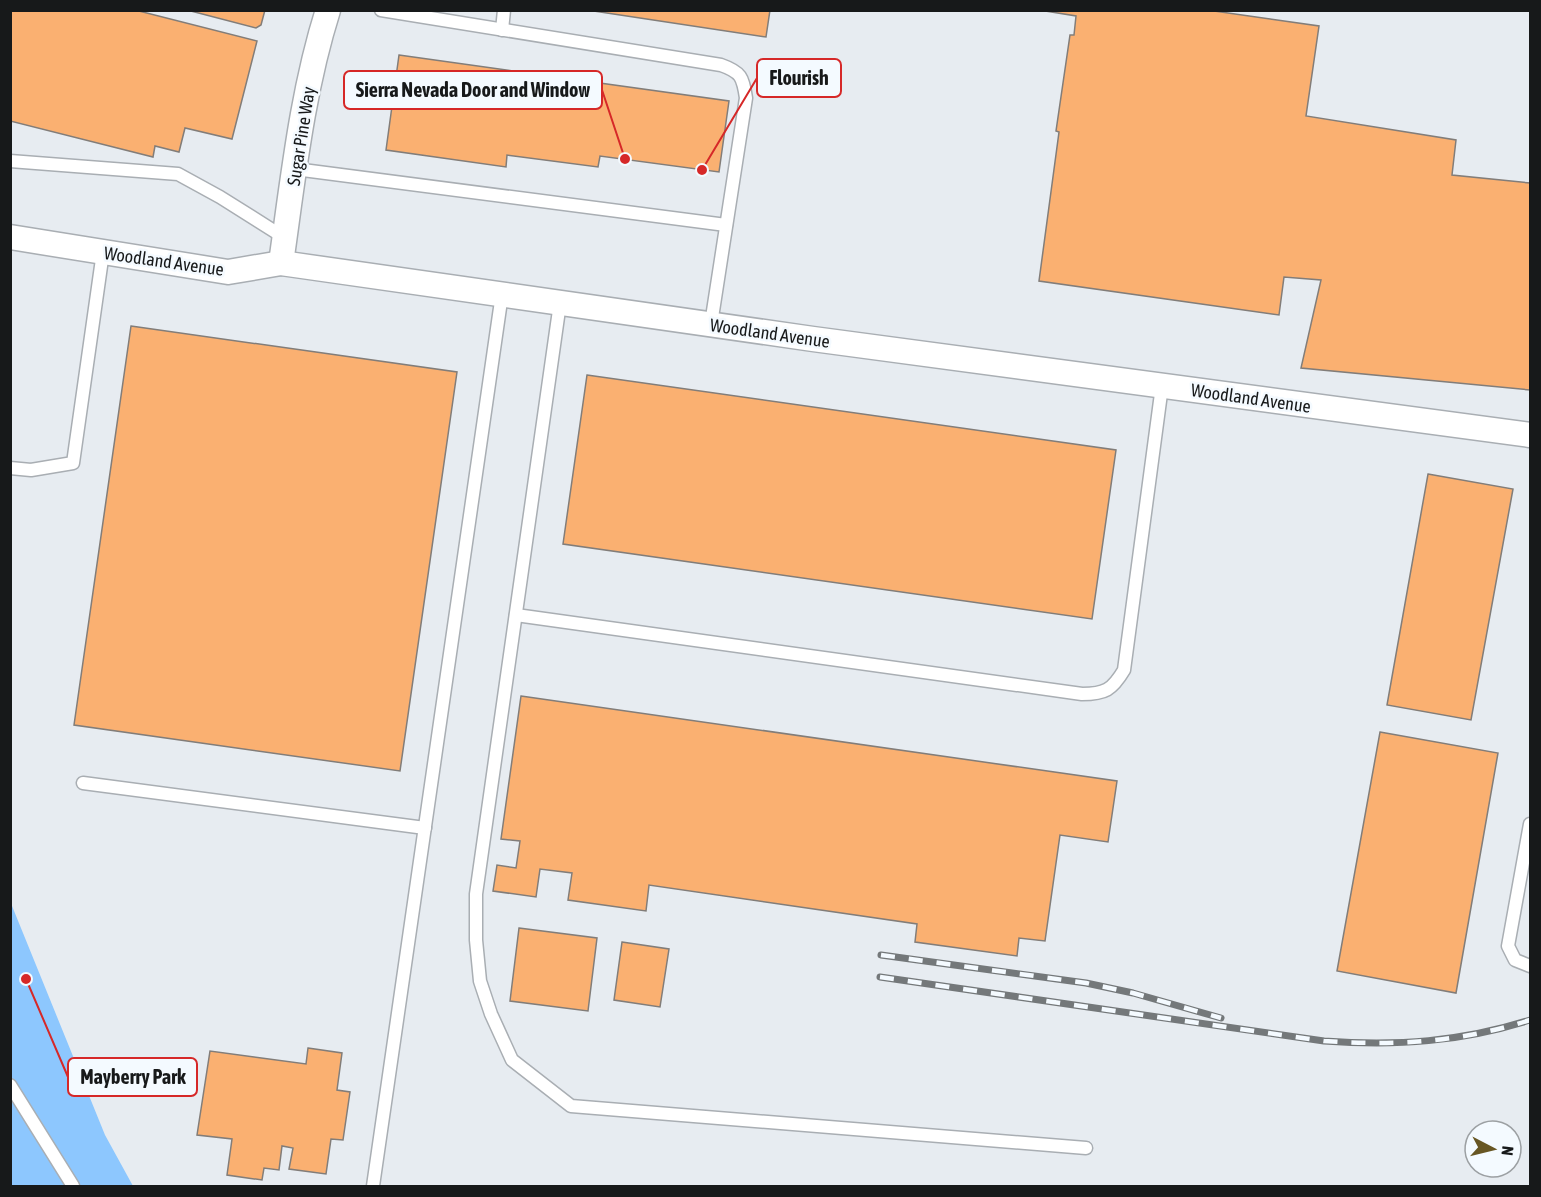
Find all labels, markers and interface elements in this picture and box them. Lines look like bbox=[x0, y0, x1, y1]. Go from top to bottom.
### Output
callout: Flourish bbox=[757, 59, 841, 97]
text: Flourish bbox=[769, 66, 829, 89]
callout: Sierra Nevada Door and Window bbox=[344, 71, 602, 109]
text: Sierra Nevada Door and Window bbox=[356, 78, 590, 101]
street label: Sugar Pine Way bbox=[283, 85, 319, 187]
street label: Woodland Avenue bbox=[103, 242, 225, 280]
street label: Woodland Avenue bbox=[709, 314, 831, 352]
street label: Woodland Avenue bbox=[1190, 379, 1312, 417]
callout: Mayberry Park bbox=[68, 1058, 197, 1096]
text: Mayberry Park bbox=[80, 1065, 186, 1088]
north arrow bbox=[1463, 1119, 1523, 1179]
text: N bbox=[1498, 1145, 1517, 1157]

